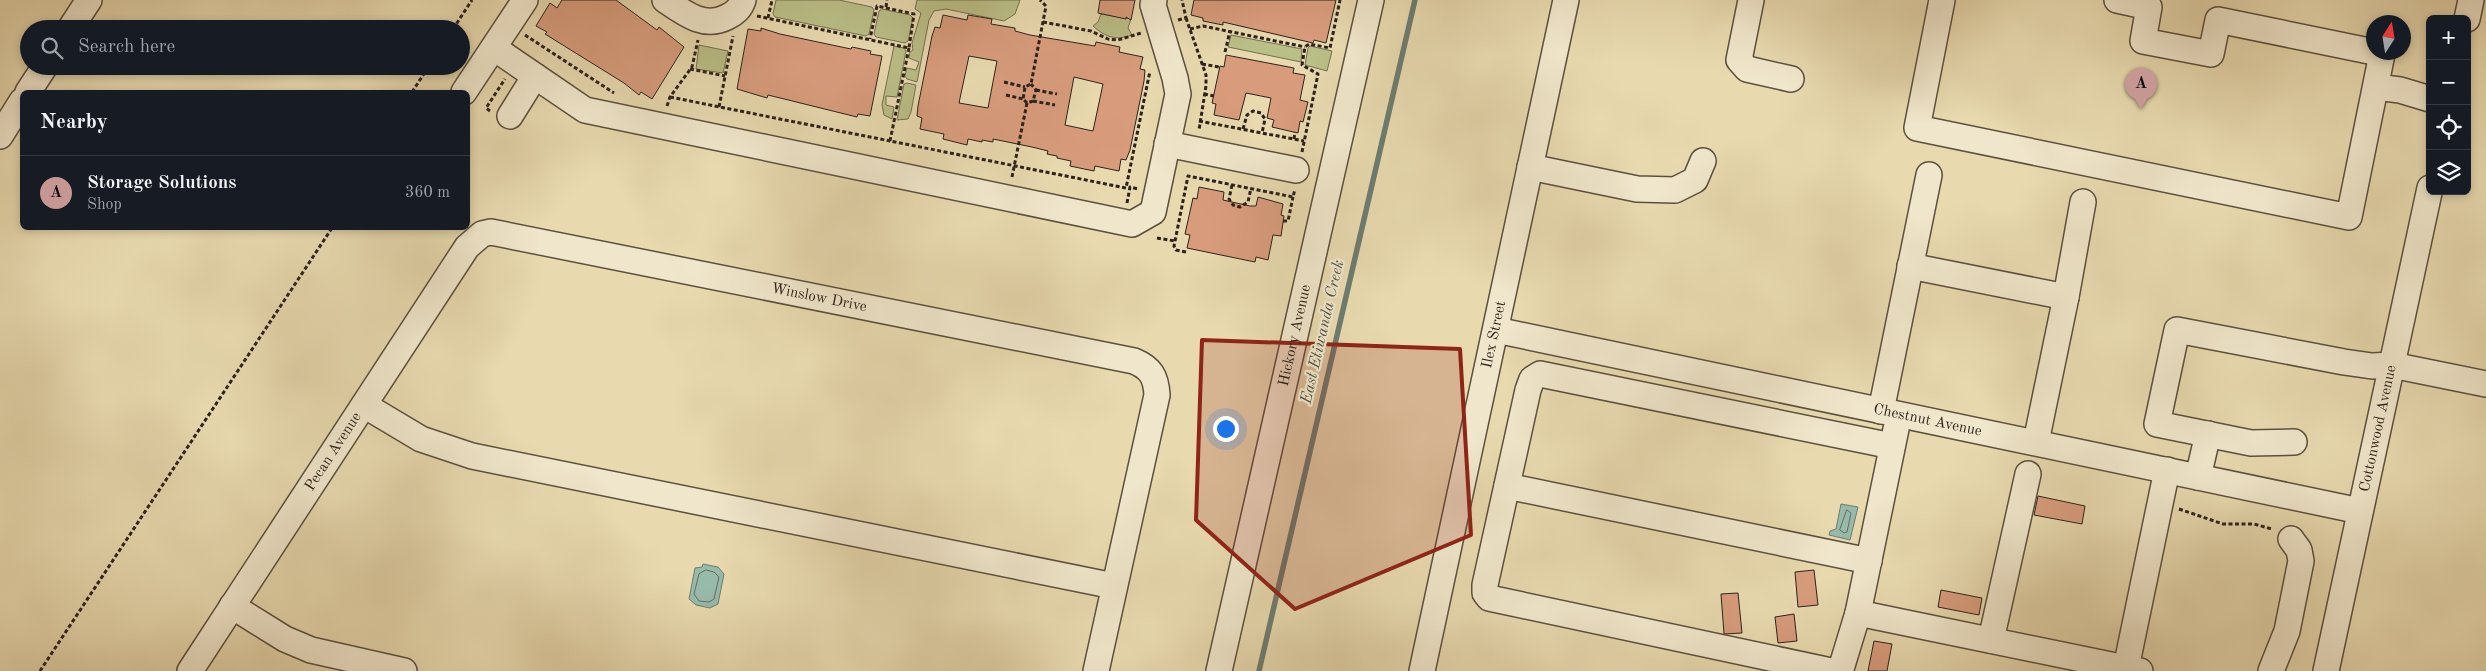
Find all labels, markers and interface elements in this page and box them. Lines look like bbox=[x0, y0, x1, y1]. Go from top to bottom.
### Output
north arrow bbox=[2366, 15, 2411, 60]
map controls bbox=[2426, 15, 2471, 195]
button: + bbox=[2426, 15, 2471, 60]
search box bbox=[20, 20, 470, 75]
icon: search bbox=[38, 34, 66, 62]
text: Search here bbox=[78, 38, 175, 57]
button: − bbox=[2426, 60, 2471, 105]
pin: A bbox=[2125, 68, 2157, 109]
button: locate bbox=[2426, 105, 2471, 150]
text: Nearby bbox=[40, 112, 108, 133]
button: layers bbox=[2426, 150, 2471, 195]
text: Storage Solutions bbox=[87, 174, 237, 193]
text: A bbox=[50, 185, 62, 201]
text: 360 m bbox=[405, 185, 450, 201]
text: Shop bbox=[87, 197, 122, 213]
water label: East Etiwanda Creek bbox=[1298, 258, 1347, 406]
street label: Winslow Drive bbox=[770, 281, 868, 315]
street label: Hickory Avenue bbox=[1276, 283, 1314, 388]
street label: Ilex Street bbox=[1480, 299, 1509, 370]
street label: Cottonwood Avenue bbox=[2357, 364, 2399, 493]
street label: Chestnut Avenue bbox=[1872, 402, 1983, 439]
street label: Pecan Avenue bbox=[302, 410, 364, 494]
your location bbox=[1213, 416, 1239, 442]

